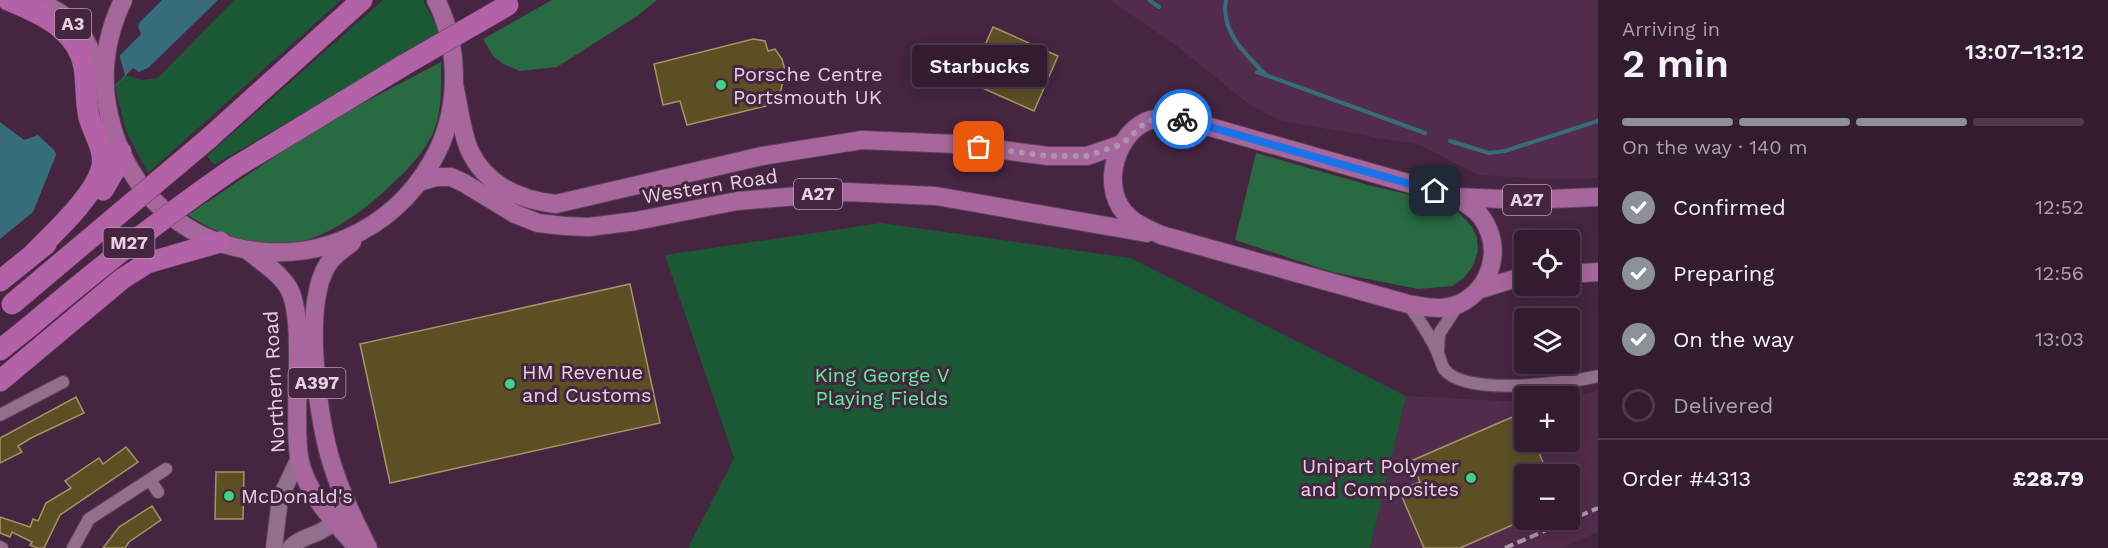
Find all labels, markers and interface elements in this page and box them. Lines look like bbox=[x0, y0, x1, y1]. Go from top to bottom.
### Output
road number: A3 bbox=[55, 9, 91, 39]
text: Arriving in bbox=[1622, 17, 1720, 41]
text: 13:07–13:12 bbox=[1965, 39, 2084, 64]
text: 2 min bbox=[1622, 41, 1729, 86]
callout: Starbucks bbox=[912, 45, 1046, 87]
text: Starbucks bbox=[929, 54, 1030, 78]
place label: Porsche Centre Portsmouth UK bbox=[733, 62, 883, 109]
marker: Porsche Centre Portsmouth UK bbox=[714, 78, 728, 92]
courier bbox=[1152, 89, 1212, 149]
icon: bike bbox=[1166, 103, 1199, 136]
pin bbox=[953, 121, 1004, 172]
icon: bag bbox=[962, 130, 995, 163]
text: On the way · 140 m bbox=[1622, 135, 1808, 159]
street label: Western Road bbox=[641, 163, 779, 209]
pin bbox=[1409, 165, 1460, 216]
icon: home bbox=[1418, 174, 1451, 207]
road number: A27 bbox=[794, 179, 842, 209]
road number: A27 bbox=[1503, 185, 1551, 215]
icon: check bbox=[1622, 191, 1655, 224]
text: Confirmed bbox=[1673, 195, 1786, 220]
text: 12:52 bbox=[2035, 195, 2084, 219]
road number: M27 bbox=[104, 228, 154, 258]
map controls bbox=[1514, 230, 1580, 530]
button: locate bbox=[1514, 230, 1580, 296]
icon: check bbox=[1622, 257, 1655, 290]
text: Preparing bbox=[1673, 261, 1774, 286]
text: 12:56 bbox=[2035, 261, 2084, 285]
button: layers bbox=[1514, 308, 1580, 374]
street label: Northern Road bbox=[258, 310, 290, 454]
icon: check bbox=[1622, 323, 1655, 356]
text: On the way bbox=[1673, 327, 1794, 352]
text: 13:03 bbox=[2035, 327, 2084, 351]
place label: HM Revenue and Customs bbox=[522, 360, 652, 407]
park label: King George V Playing Fields bbox=[814, 363, 950, 410]
road number: A397 bbox=[288, 368, 346, 398]
marker: HM Revenue and Customs bbox=[503, 377, 517, 391]
button: + bbox=[1514, 386, 1580, 452]
text: Delivered bbox=[1673, 393, 1773, 418]
place label: Unipart Polymer and Composites bbox=[1300, 454, 1459, 501]
button: − bbox=[1514, 464, 1580, 530]
text: Order #4313 bbox=[1622, 466, 1751, 491]
text: £28.79 bbox=[2013, 466, 2084, 491]
marker: Unipart Polymer and Composites bbox=[1464, 471, 1478, 485]
place label: McDonald's bbox=[241, 484, 353, 508]
marker: McDonald's bbox=[222, 489, 236, 503]

